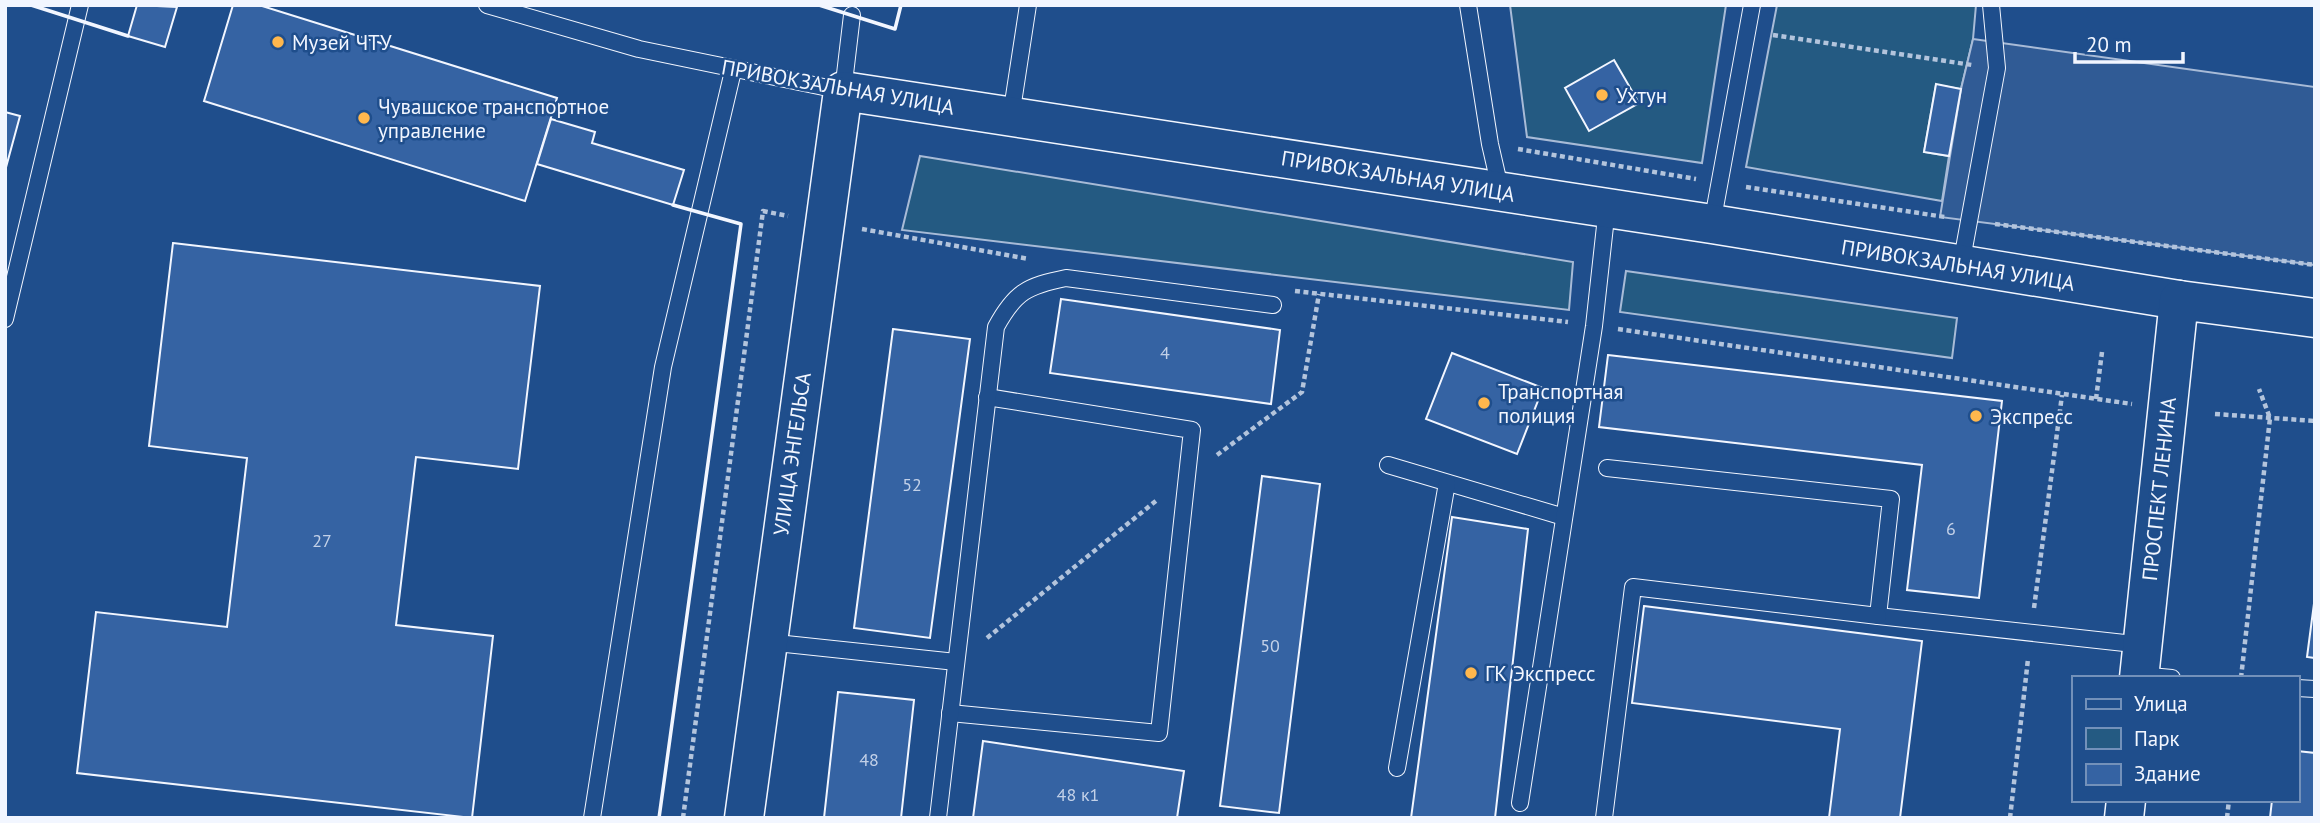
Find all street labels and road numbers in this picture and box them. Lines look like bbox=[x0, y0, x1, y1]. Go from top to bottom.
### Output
street label: ПРИВОКЗАЛЬНАЯ УЛИЦА bbox=[719, 53, 957, 121]
street label: ПРИВОКЗАЛЬНАЯ УЛИЦА bbox=[1279, 144, 1517, 208]
street label: ПРИВОКЗАЛЬНАЯ УЛИЦА bbox=[1839, 233, 2077, 297]
street label: УЛИЦА ЭНГЕЛЬСА bbox=[767, 370, 817, 537]
street label: ПРОСПЕКТ ЛЕНИНА bbox=[2136, 395, 2182, 582]

